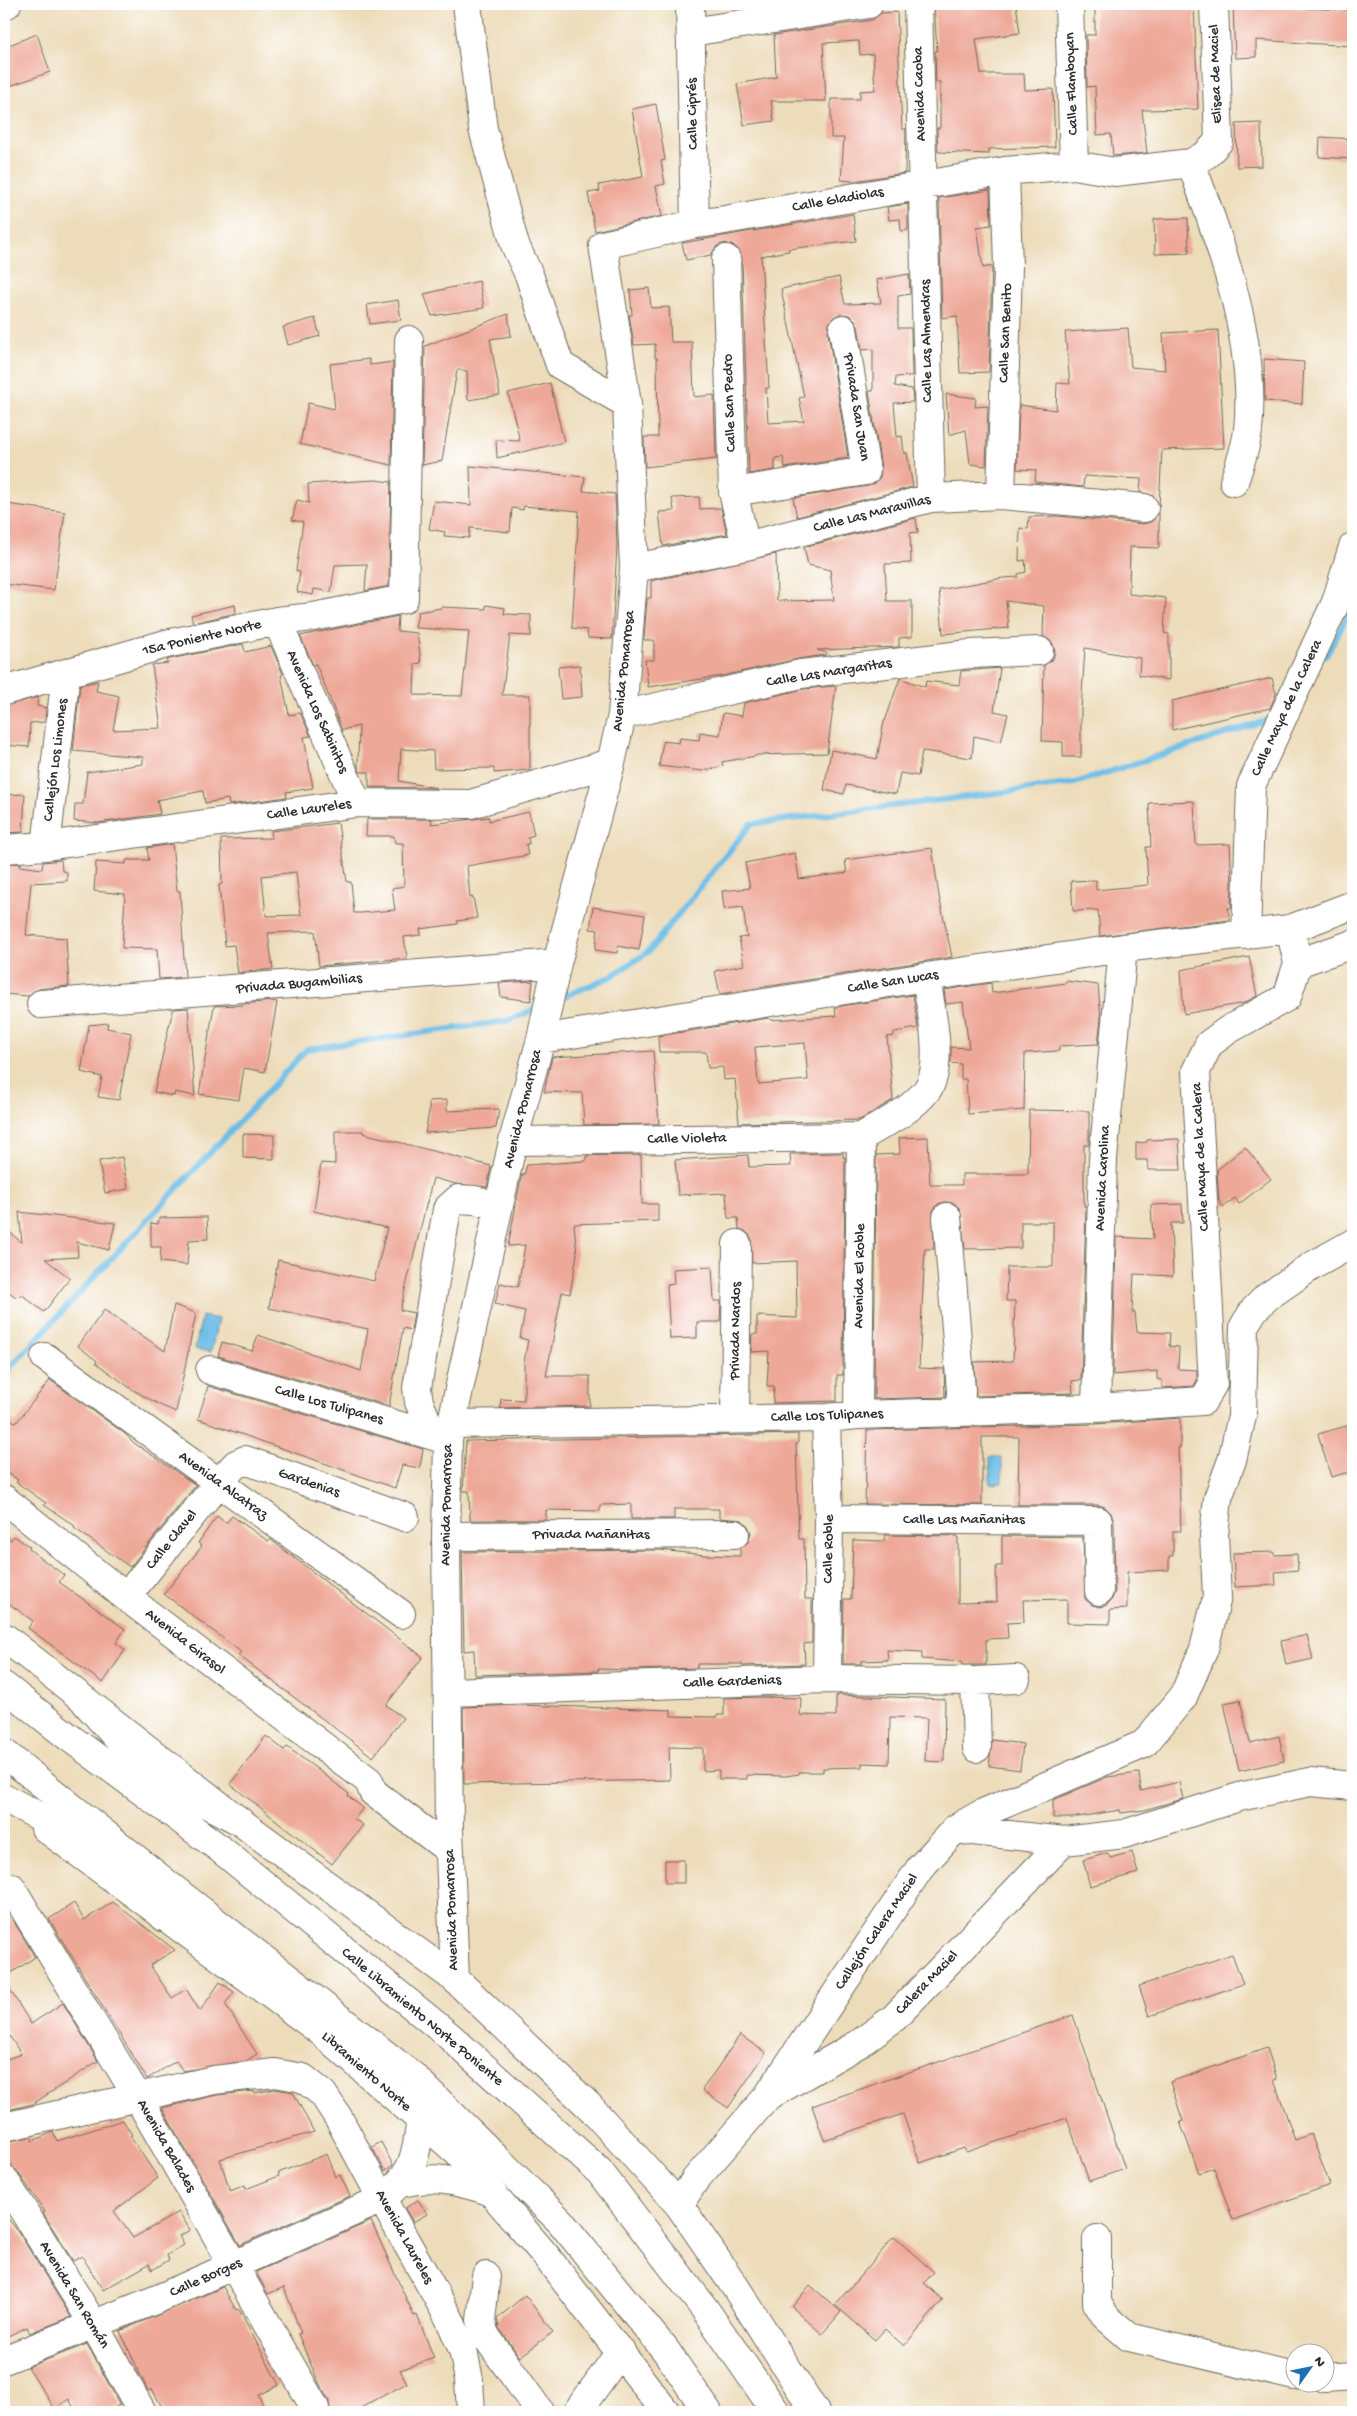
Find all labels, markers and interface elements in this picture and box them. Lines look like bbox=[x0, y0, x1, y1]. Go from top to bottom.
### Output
street label: Elisea de Maciel bbox=[1205, 24, 1227, 124]
street label: Calle Flamboyan bbox=[1061, 32, 1083, 136]
street label: Avenida Caoba bbox=[909, 46, 931, 142]
street label: Calle Ciprés bbox=[683, 78, 703, 150]
street label: Calle Gladiolas bbox=[791, 183, 886, 217]
street label: Calle Las Almendras bbox=[917, 279, 937, 403]
street label: Calle San Benito bbox=[995, 282, 1017, 383]
street label: Privada San Juan bbox=[838, 351, 873, 462]
street label: Calle San Pedro bbox=[719, 353, 741, 452]
street label: Calle Las Maravillas bbox=[812, 491, 933, 537]
street label: Avenida Pomarrosa bbox=[609, 609, 639, 732]
street label: 15a Poniente Norte bbox=[140, 616, 263, 661]
street label: Calle Maya de la Calera bbox=[1247, 636, 1327, 779]
street label: Avenida Los Sabinitos bbox=[282, 648, 352, 777]
street label: Calle Las Margaritas bbox=[765, 654, 893, 692]
street label: Callejón Los Limones bbox=[40, 697, 73, 822]
street label: Calle Laureles bbox=[266, 795, 353, 825]
street label: Calle San Lucas bbox=[846, 966, 940, 998]
street label: Privada Bugambilias bbox=[234, 969, 363, 999]
street label: Avenida Pomarrosa bbox=[500, 1047, 547, 1170]
street label: Calle Maya de la Calera bbox=[1188, 1082, 1214, 1232]
street label: Avenida Carolina bbox=[1091, 1124, 1115, 1231]
street label: Calle Violeta bbox=[647, 1129, 727, 1149]
street label: Avenida El Roble bbox=[850, 1223, 870, 1329]
street label: Privada Nardos bbox=[726, 1281, 746, 1381]
street label: Calle Los Tulipanes bbox=[273, 1381, 386, 1429]
street label: Calle Los Tulipanes bbox=[771, 1405, 884, 1427]
street label: Avenida Pomarrosa bbox=[437, 1443, 457, 1566]
street label: Avenida Alcatraz bbox=[175, 1448, 272, 1525]
street label: Gardenias bbox=[276, 1464, 343, 1502]
street label: Calle Clavel bbox=[142, 1506, 202, 1574]
street label: Calle Las Mañanitas bbox=[903, 1511, 1025, 1529]
street label: Calle Roble bbox=[819, 1514, 839, 1584]
street label: Privada Mañanitas bbox=[532, 1526, 650, 1544]
street label: Avenida Girasol bbox=[141, 1605, 229, 1679]
street label: Calle Gardenias bbox=[683, 1671, 782, 1693]
street label: Avenida Pomarrosa bbox=[441, 1848, 463, 1971]
street label: Callejón Calera Maciel bbox=[831, 1870, 923, 1994]
street label: Calle Libramiento Norte Poniente bbox=[337, 1944, 507, 2090]
street label: Calera Maciel bbox=[892, 1947, 962, 2019]
street label: Libramiento Norte bbox=[317, 2028, 415, 2116]
street label: Avenida Balades bbox=[132, 2096, 200, 2196]
street label: Avenida Laureles bbox=[371, 2187, 437, 2288]
street label: Avenida San Román bbox=[35, 2238, 113, 2352]
street label: Calle Borges bbox=[167, 2254, 245, 2302]
north arrow bbox=[1284, 2344, 1334, 2394]
text: N bbox=[1309, 2354, 1328, 2371]

